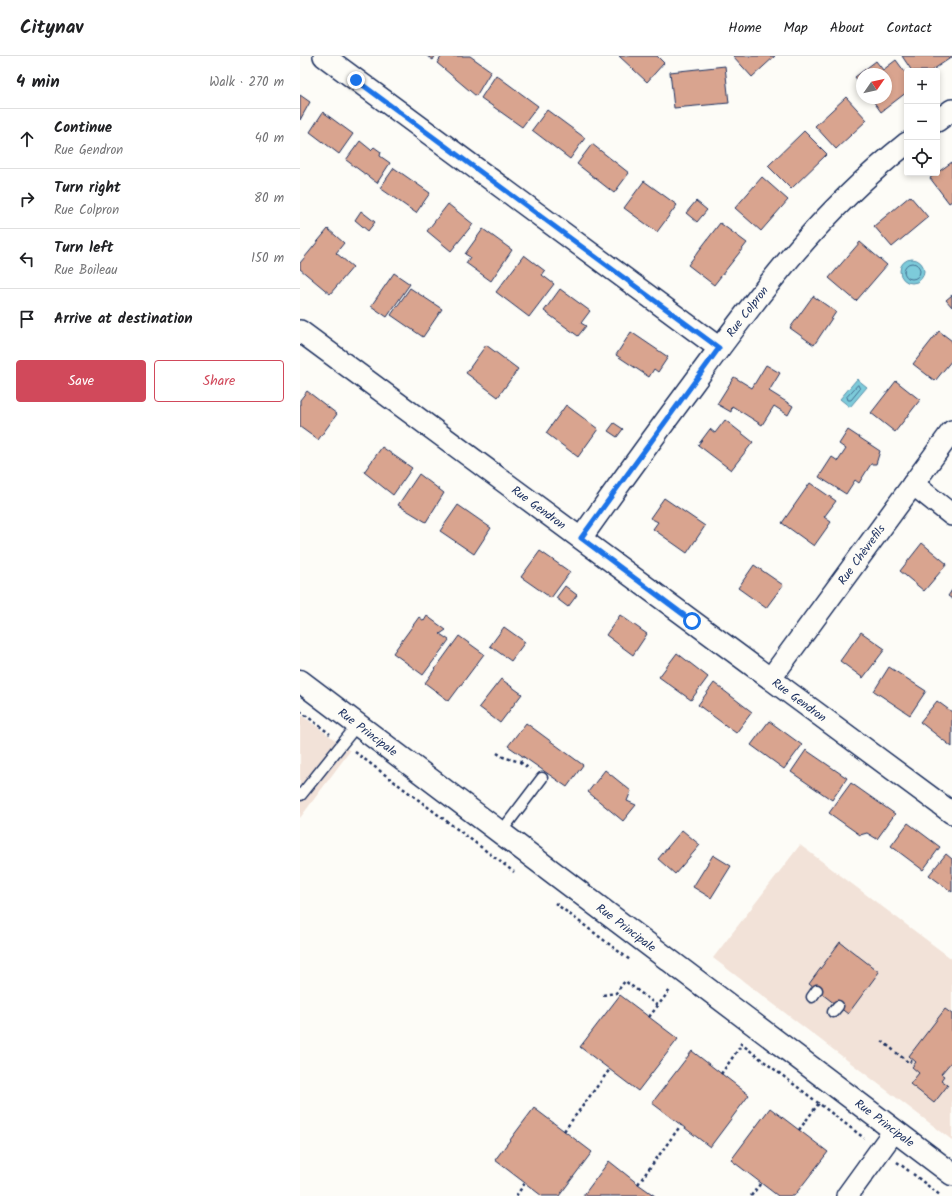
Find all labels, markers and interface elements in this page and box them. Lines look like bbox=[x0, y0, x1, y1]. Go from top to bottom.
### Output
text: Citynav bbox=[20, 13, 83, 43]
text: Home bbox=[728, 17, 762, 39]
text: Map bbox=[784, 17, 808, 39]
text: About bbox=[830, 17, 864, 39]
text: Contact bbox=[886, 17, 932, 39]
north arrow bbox=[856, 68, 892, 104]
map controls bbox=[904, 68, 940, 176]
button: + bbox=[904, 68, 940, 104]
text: 4 min bbox=[16, 69, 60, 96]
route end bbox=[347, 71, 365, 89]
text: Walk · 270 m bbox=[209, 72, 284, 93]
button: − bbox=[904, 104, 940, 140]
text: Continue bbox=[54, 116, 112, 140]
icon: ahead bbox=[16, 128, 38, 150]
text: 40 m bbox=[255, 128, 284, 149]
text: Rue Gendron bbox=[54, 140, 123, 161]
button: locate bbox=[904, 140, 940, 176]
text: Turn right bbox=[54, 176, 121, 200]
icon: right bbox=[16, 188, 38, 210]
text: 80 m bbox=[254, 188, 284, 209]
text: Rue Colpron bbox=[54, 200, 119, 221]
text: Turn left bbox=[54, 236, 114, 260]
icon: left bbox=[16, 248, 38, 270]
text: 150 m bbox=[251, 248, 284, 269]
text: Rue Boileau bbox=[54, 260, 118, 281]
street label: Rue Colpron bbox=[722, 282, 774, 341]
text: Arrive at destination bbox=[54, 307, 193, 331]
icon: arrive bbox=[16, 308, 38, 330]
button: Save bbox=[16, 360, 146, 402]
button: Share bbox=[154, 360, 284, 402]
street label: Rue Gendron bbox=[507, 481, 570, 535]
street label: Rue Chèvrefils bbox=[833, 521, 890, 589]
route start bbox=[683, 612, 701, 630]
street label: Rue Gendron bbox=[768, 674, 830, 727]
street label: Rue Principale bbox=[334, 704, 402, 762]
street label: Rue Principale bbox=[592, 899, 660, 957]
street label: Rue Principale bbox=[850, 1095, 919, 1153]

